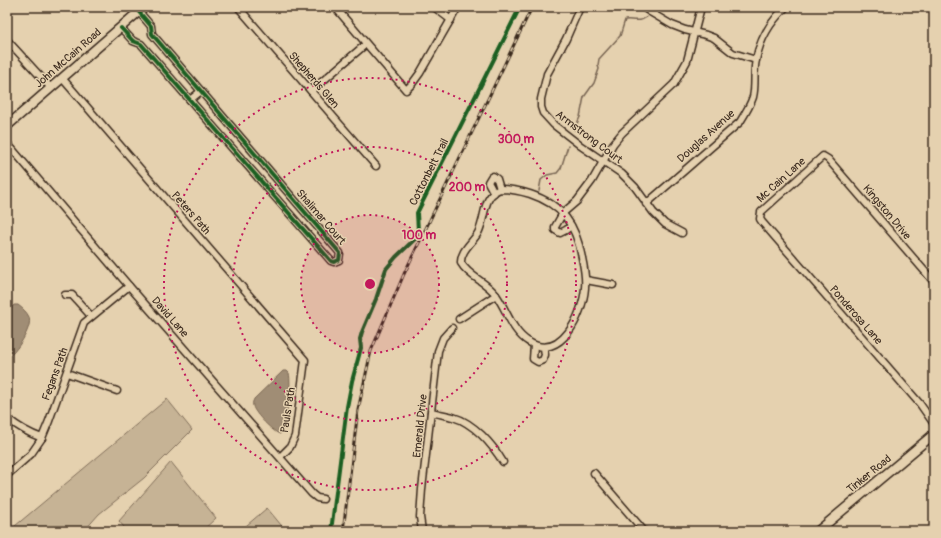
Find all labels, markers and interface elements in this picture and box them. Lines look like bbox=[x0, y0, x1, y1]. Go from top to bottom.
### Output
street label: John McCain Road bbox=[32, 26, 104, 90]
street label: Shepherds Glen bbox=[286, 49, 342, 111]
street label: Douglas Avenue bbox=[675, 106, 738, 165]
street label: Armstrong Court bbox=[553, 108, 625, 167]
text: 300 m bbox=[498, 132, 535, 147]
street label: Cottonbelt Trail bbox=[407, 136, 451, 208]
street label: Mc Cain Lane bbox=[754, 154, 808, 205]
text: 200 m bbox=[449, 180, 486, 195]
street label: Kingston Drive bbox=[860, 182, 914, 242]
street label: Shalimar Court bbox=[294, 187, 349, 248]
street label: Peters Path bbox=[169, 189, 213, 237]
text: 100 m bbox=[402, 228, 437, 243]
centre of rings bbox=[363, 277, 377, 291]
street label: Ponderosa Lane bbox=[827, 283, 885, 348]
street label: David Lane bbox=[149, 294, 191, 340]
street label: Fegans Path bbox=[39, 346, 71, 402]
street label: Pauls Path bbox=[278, 386, 298, 434]
street label: Emerald Drive bbox=[410, 393, 430, 458]
street label: Tinker Road bbox=[844, 452, 894, 496]

